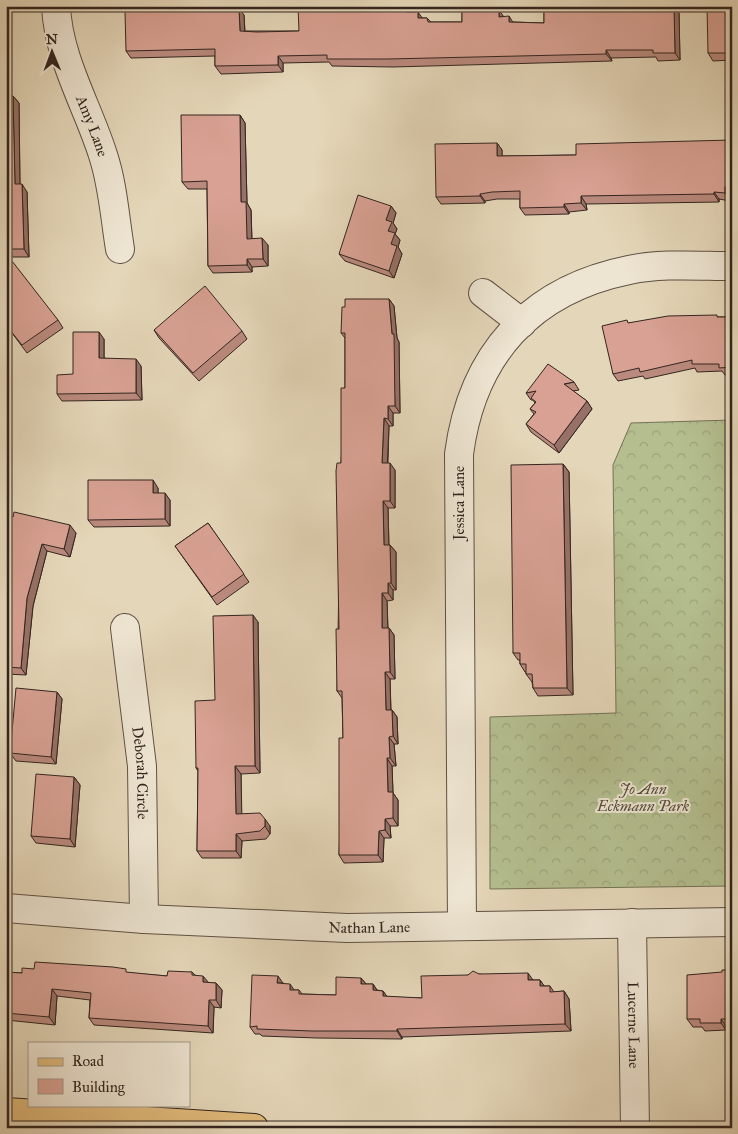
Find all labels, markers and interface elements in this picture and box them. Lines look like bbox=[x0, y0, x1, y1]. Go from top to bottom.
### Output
north arrow bbox=[28, 28, 78, 78]
text: N bbox=[46, 31, 58, 48]
street label: Amy Lane bbox=[72, 92, 112, 159]
street label: Jessica Lane bbox=[450, 466, 469, 542]
street label: Deborah Circle bbox=[128, 726, 152, 820]
park label: Jo Ann Eckmann Park bbox=[596, 780, 689, 815]
street label: Nathan Lane bbox=[328, 918, 410, 937]
street label: Lucerne Lane bbox=[624, 982, 643, 1068]
legend bbox=[28, 1042, 190, 1106]
text: Road bbox=[72, 1052, 104, 1070]
text: Building bbox=[72, 1078, 126, 1096]

